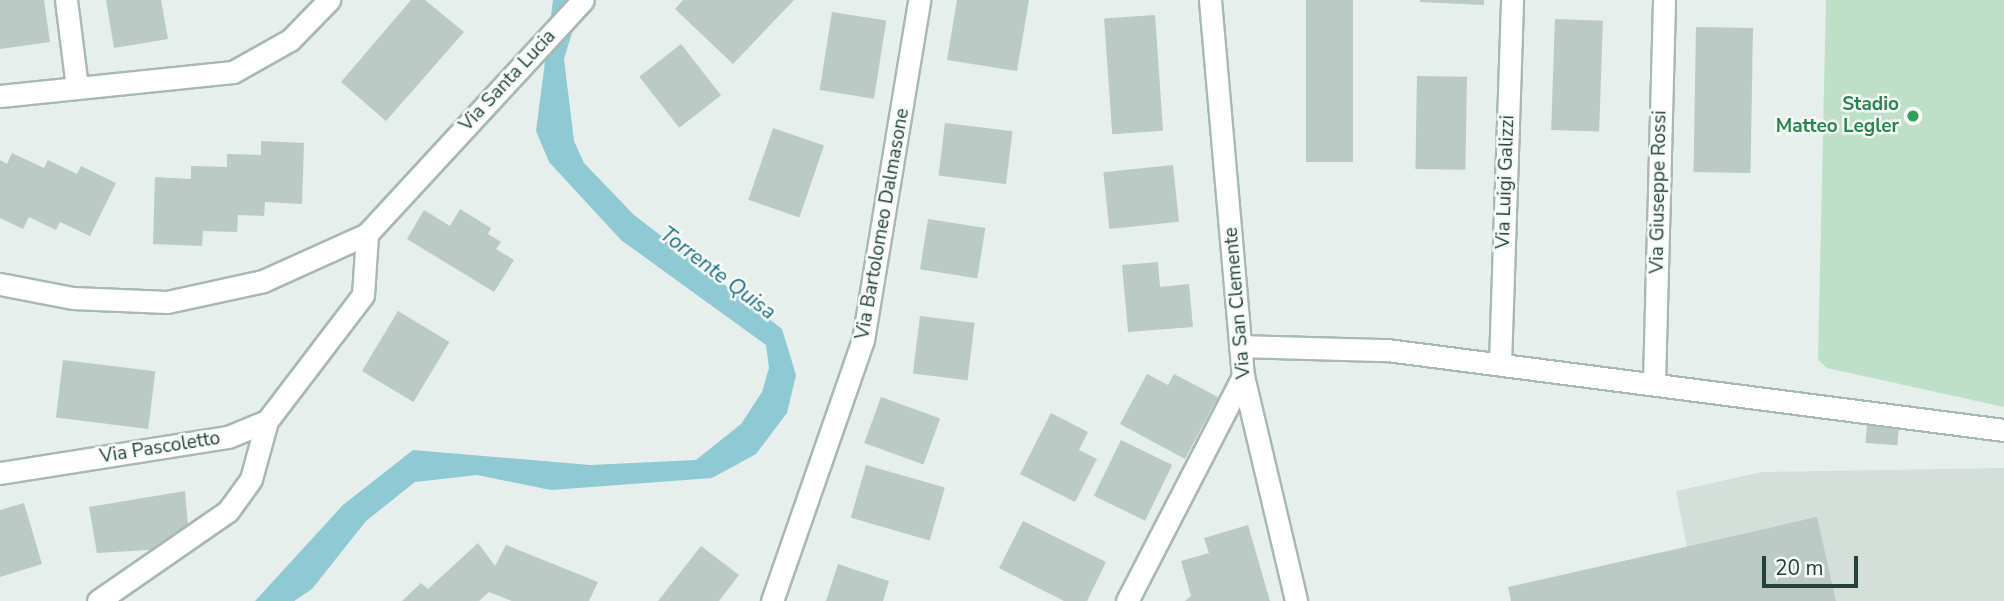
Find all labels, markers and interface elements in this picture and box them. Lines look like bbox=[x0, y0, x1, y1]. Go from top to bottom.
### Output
street label: Via Santa Lucia bbox=[455, 25, 561, 137]
place label: Stadio Matteo Legler bbox=[1776, 94, 1899, 138]
street label: Via Bartolomeo Dalmasone bbox=[851, 107, 915, 341]
marker: Stadio Matteo Legler bbox=[1905, 108, 1921, 124]
street label: Via Giuseppe Rossi bbox=[1646, 110, 1672, 274]
street label: Via Luigi Galizzi bbox=[1492, 115, 1520, 249]
water label: Torrente Quisa bbox=[655, 221, 781, 325]
street label: Via San Clemente bbox=[1220, 226, 1256, 380]
street label: Via Pascoletto bbox=[98, 427, 222, 469]
scale bar bbox=[1766, 542, 1862, 586]
text: 20 m bbox=[1775, 554, 1824, 582]

